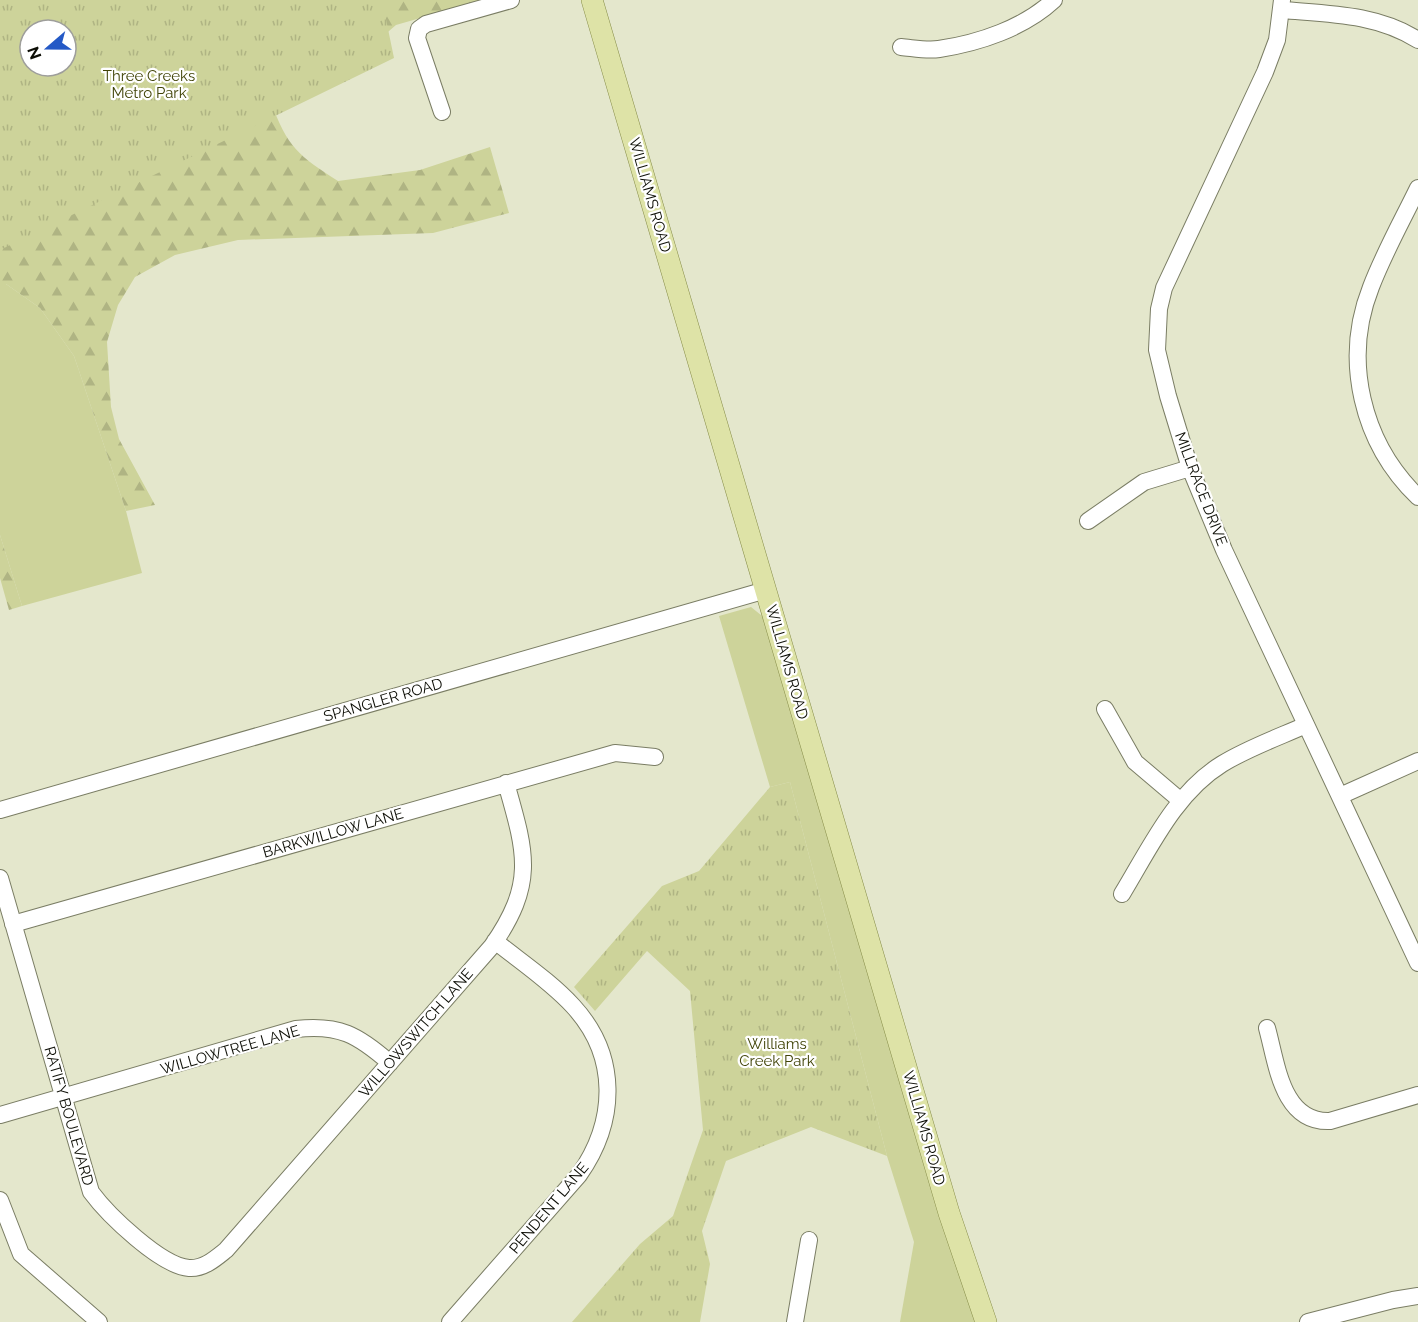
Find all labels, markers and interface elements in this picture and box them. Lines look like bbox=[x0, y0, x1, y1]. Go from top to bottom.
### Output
north arrow bbox=[18, 18, 78, 78]
text: N bbox=[23, 44, 45, 62]
park label: Three Creeks Metro Park bbox=[103, 67, 195, 102]
street label: WILLIAMS ROAD bbox=[625, 136, 675, 255]
street label: MILLRACE DRIVE bbox=[1171, 429, 1231, 549]
street label: WILLIAMS ROAD bbox=[762, 603, 812, 722]
street label: SPANGLER ROAD bbox=[321, 674, 445, 726]
street label: BARKWILLOW LANE bbox=[261, 804, 405, 862]
street label: WILLOWSWITCH LANE bbox=[355, 965, 477, 1101]
street label: WILLOWTREE LANE bbox=[158, 1022, 302, 1078]
park label: Williams Creek Park bbox=[739, 1035, 815, 1070]
street label: RATIFY BOULEVARD bbox=[40, 1044, 98, 1188]
street label: WILLIAMS ROAD bbox=[899, 1069, 949, 1188]
street label: PENDENT LANE bbox=[506, 1159, 592, 1257]

